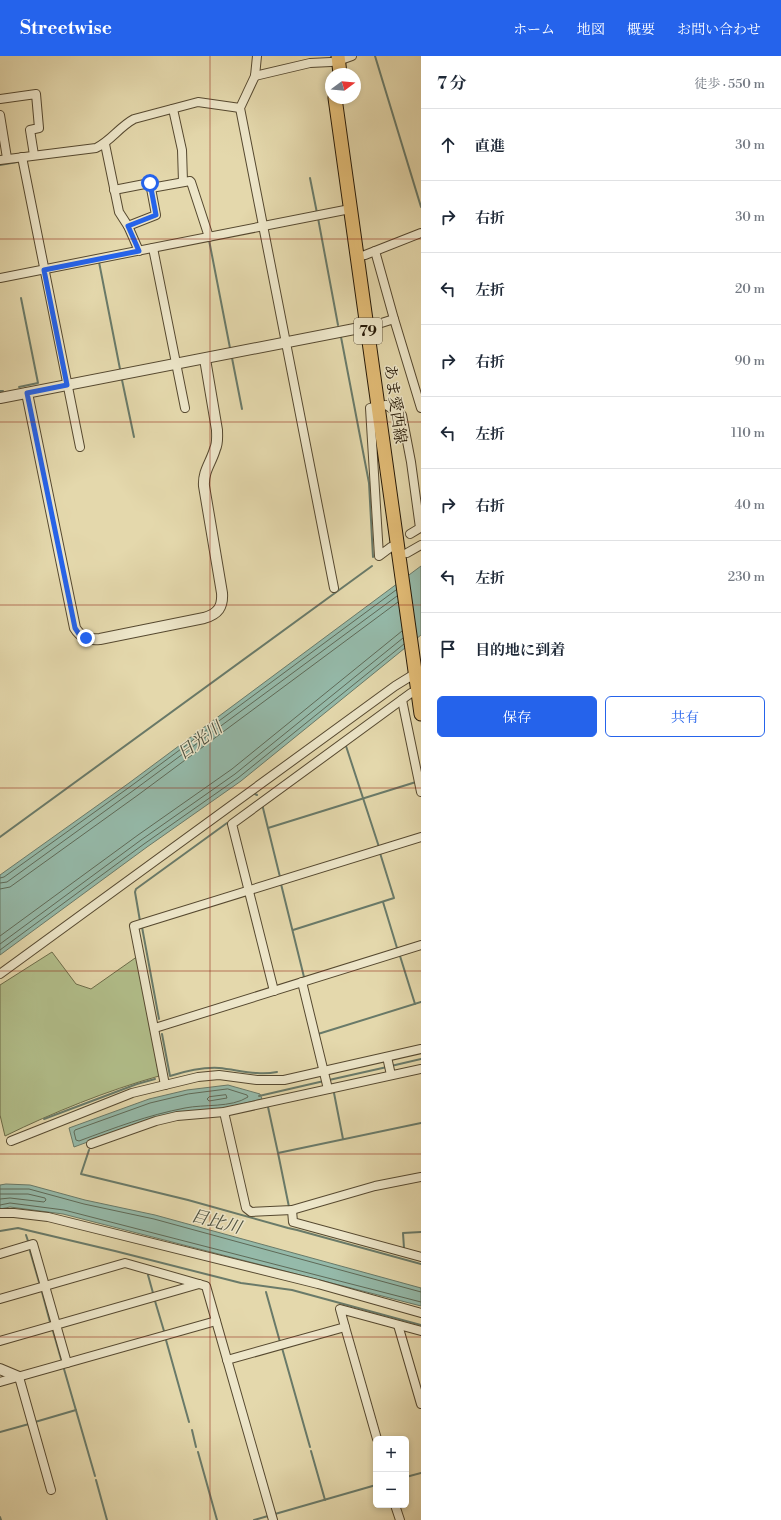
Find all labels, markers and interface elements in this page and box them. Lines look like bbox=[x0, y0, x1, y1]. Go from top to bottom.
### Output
text: Streetwise bbox=[20, 16, 112, 40]
text: ホーム bbox=[513, 21, 555, 39]
text: 地図 bbox=[577, 21, 605, 39]
text: 概要 bbox=[627, 21, 655, 39]
text: お問い合わせ bbox=[677, 21, 761, 39]
north arrow bbox=[325, 68, 361, 104]
text: 7 分 bbox=[437, 73, 467, 95]
text: 徒歩 · 550 m bbox=[694, 76, 765, 92]
icon: ahead bbox=[437, 134, 459, 156]
text: 直進 bbox=[475, 137, 505, 156]
text: 30 m bbox=[735, 137, 765, 153]
route start bbox=[141, 174, 159, 192]
icon: right bbox=[437, 206, 459, 228]
text: 右折 bbox=[475, 209, 505, 228]
text: 30 m bbox=[735, 209, 765, 225]
icon: left bbox=[437, 278, 459, 300]
text: 左折 bbox=[475, 281, 505, 300]
text: 20 m bbox=[735, 281, 765, 297]
road number: 79 bbox=[354, 318, 382, 344]
icon: right bbox=[437, 350, 459, 372]
text: 右折 bbox=[475, 353, 505, 372]
text: 90 m bbox=[734, 353, 765, 369]
street label: あま愛西線 bbox=[380, 363, 410, 445]
icon: left bbox=[437, 422, 459, 444]
text: 左折 bbox=[475, 425, 505, 444]
text: 110 m bbox=[731, 425, 765, 441]
icon: right bbox=[437, 494, 459, 516]
text: 右折 bbox=[475, 497, 505, 516]
text: 40 m bbox=[735, 497, 765, 513]
icon: left bbox=[437, 566, 459, 588]
text: 左折 bbox=[475, 569, 505, 588]
text: 230 m bbox=[728, 569, 765, 585]
route end bbox=[77, 629, 95, 647]
icon: arrive bbox=[437, 638, 459, 660]
text: 目的地に到着 bbox=[475, 641, 565, 660]
button: 保存 bbox=[437, 696, 597, 737]
button: 共有 bbox=[605, 696, 765, 737]
water label: 日光川 bbox=[173, 716, 229, 765]
water label: 目比川 bbox=[189, 1205, 245, 1240]
map controls bbox=[373, 1436, 409, 1508]
button: + bbox=[373, 1436, 409, 1472]
button: − bbox=[373, 1472, 409, 1508]

